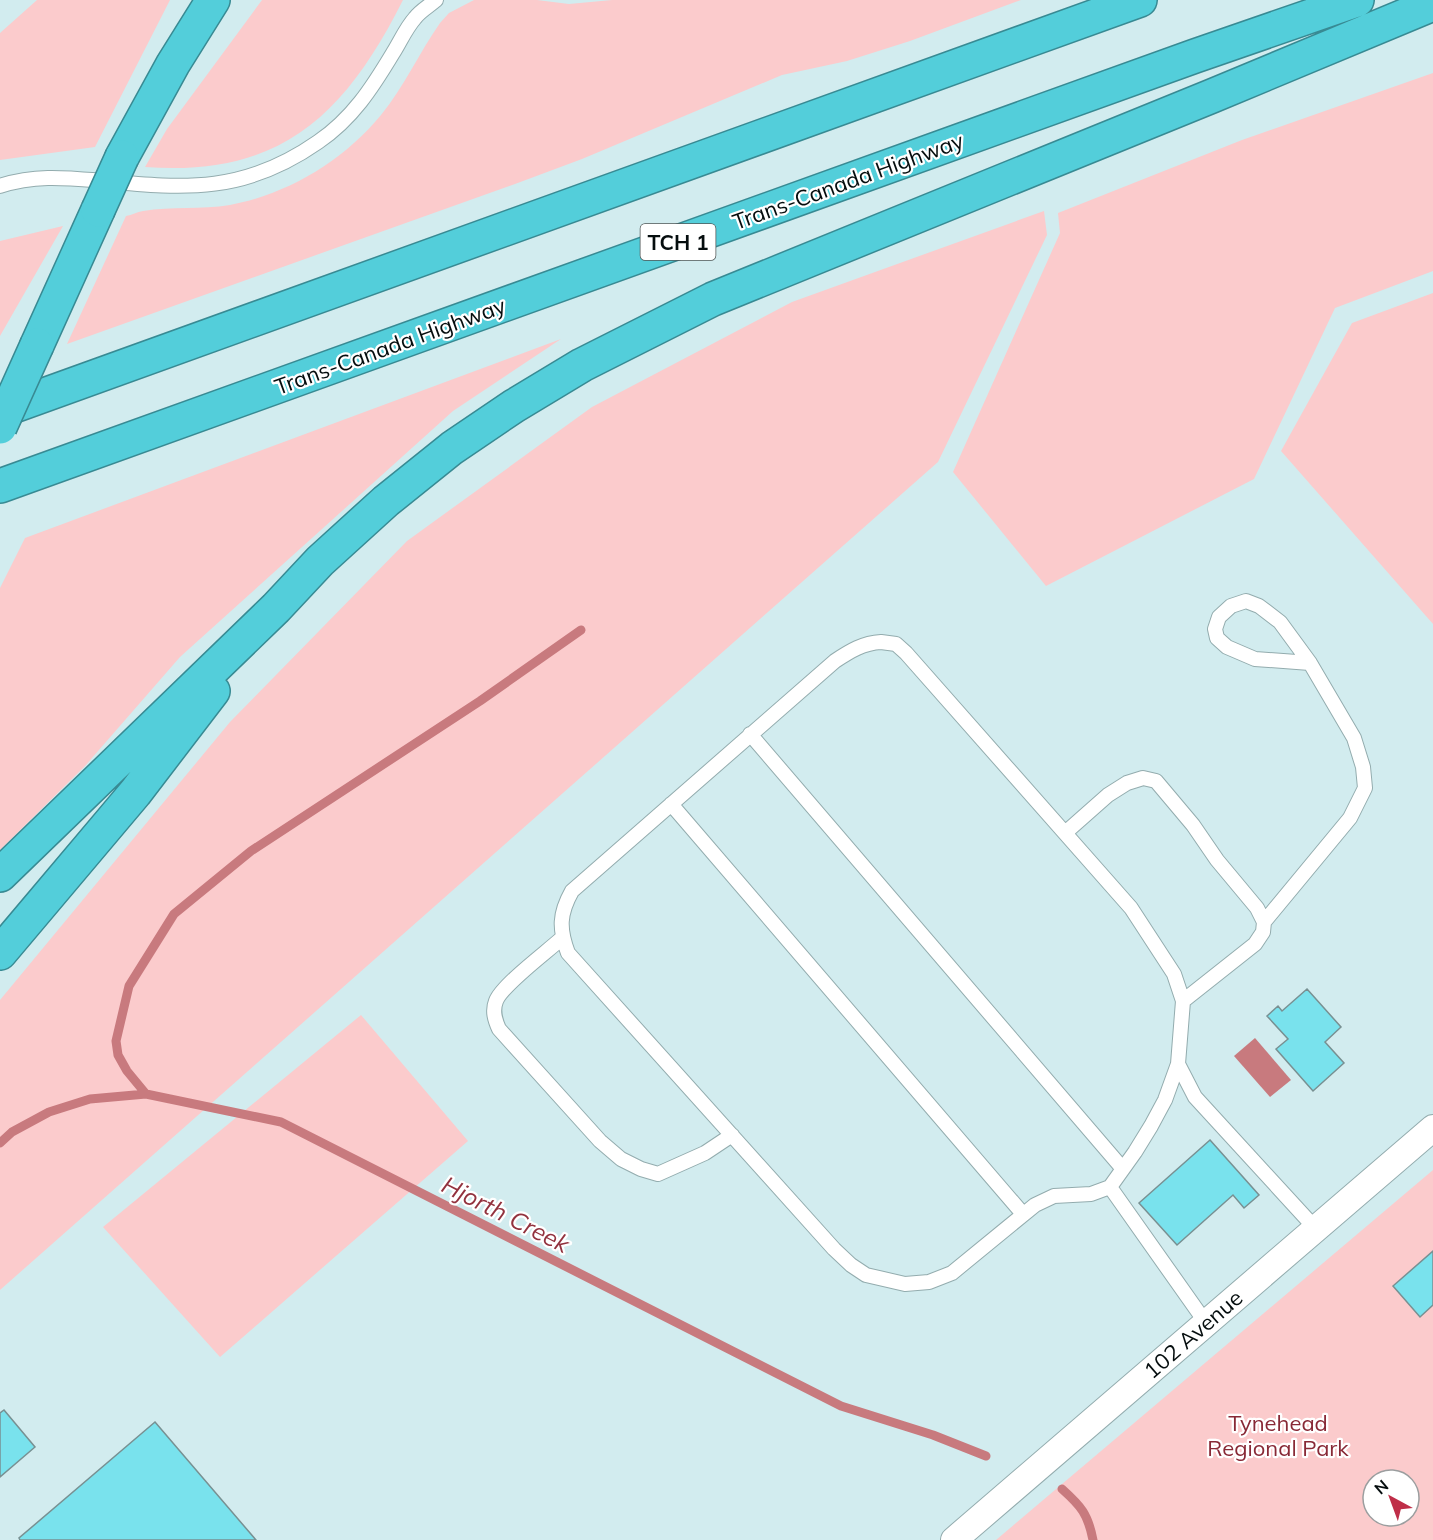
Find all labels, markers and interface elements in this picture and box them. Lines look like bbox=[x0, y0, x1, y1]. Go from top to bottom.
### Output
street label: Trans-Canada Highway bbox=[729, 126, 968, 236]
road number: TCH 1 bbox=[640, 224, 716, 260]
street label: Trans-Canada Highway bbox=[271, 291, 510, 401]
water label: Hjorth Creek bbox=[437, 1169, 575, 1259]
street label: 102 Avenue bbox=[1138, 1283, 1248, 1385]
park label: Tynehead Regional Park bbox=[1207, 1409, 1349, 1462]
north arrow bbox=[1361, 1468, 1421, 1528]
text: N bbox=[1370, 1475, 1392, 1498]

